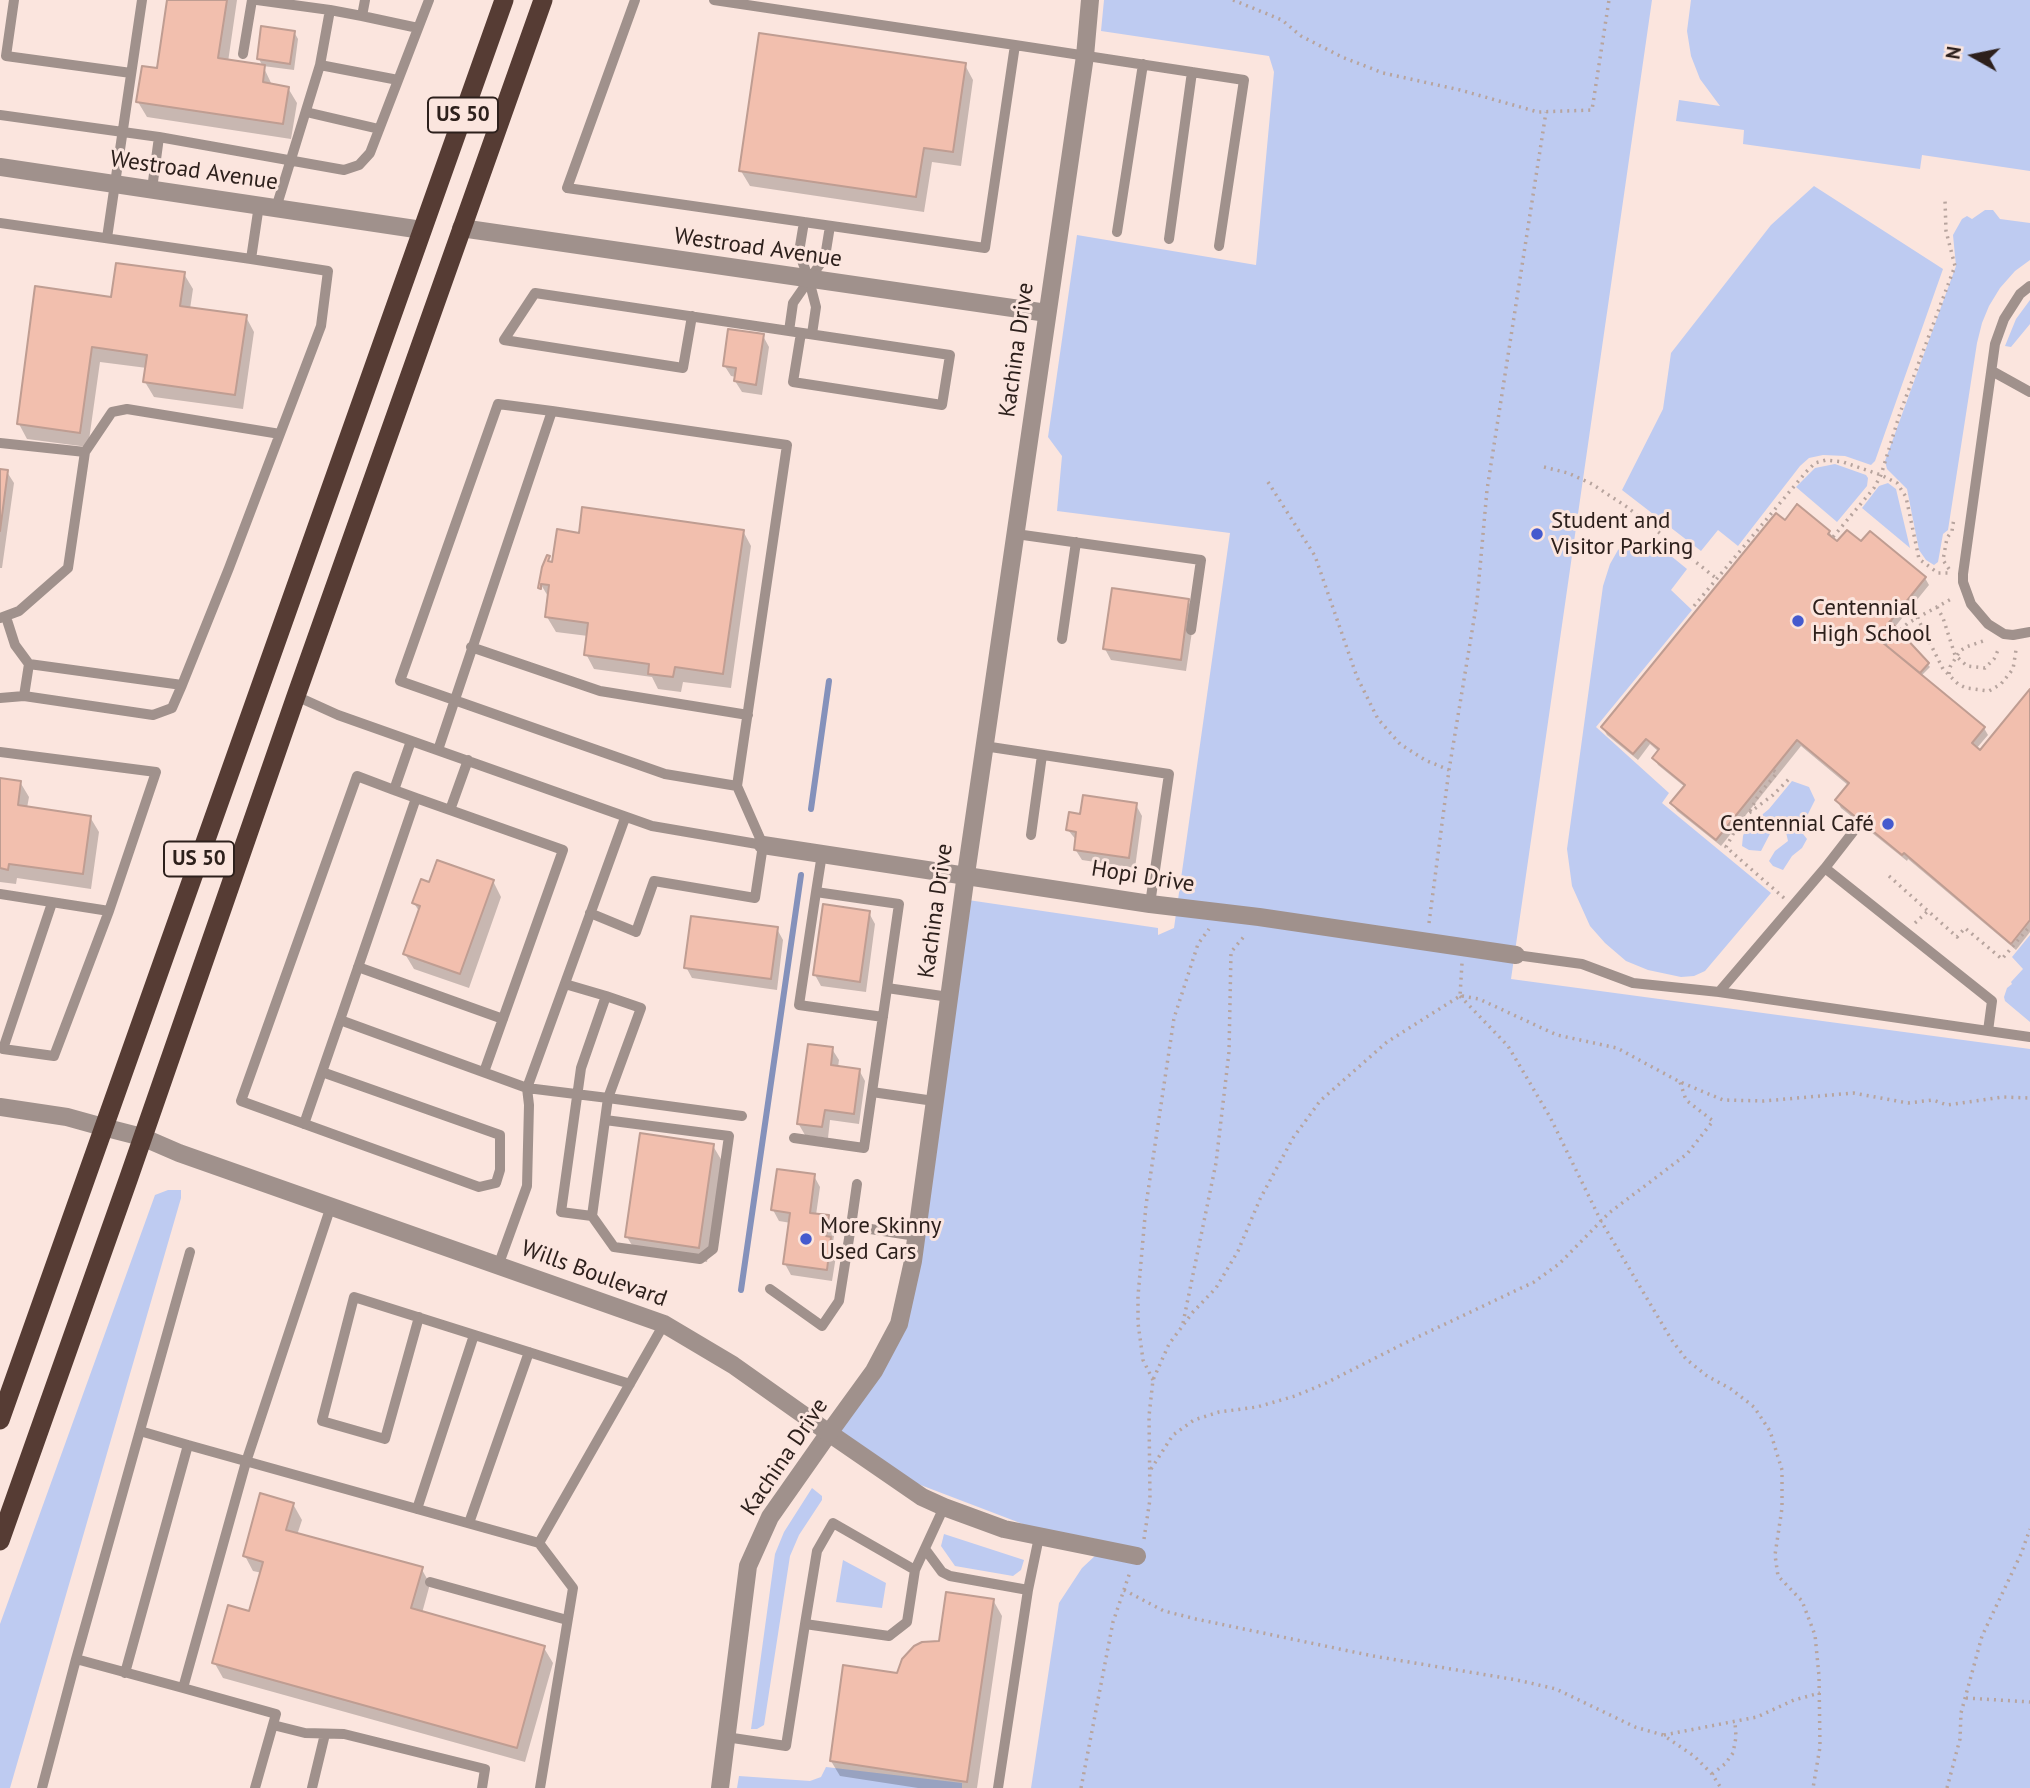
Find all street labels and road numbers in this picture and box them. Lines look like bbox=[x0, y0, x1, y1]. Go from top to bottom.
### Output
road number: US 50 bbox=[428, 97, 498, 132]
street label: Westroad Avenue bbox=[108, 146, 280, 196]
street label: Westroad Avenue bbox=[672, 223, 844, 273]
street label: Kachina Drive bbox=[994, 281, 1040, 419]
road number: US 50 bbox=[164, 842, 234, 876]
street label: Kachina Drive bbox=[913, 842, 959, 980]
street label: Hopi Drive bbox=[1089, 855, 1197, 899]
street label: Wills Boulevard bbox=[517, 1235, 671, 1313]
street label: Kachina Drive bbox=[736, 1393, 834, 1521]

